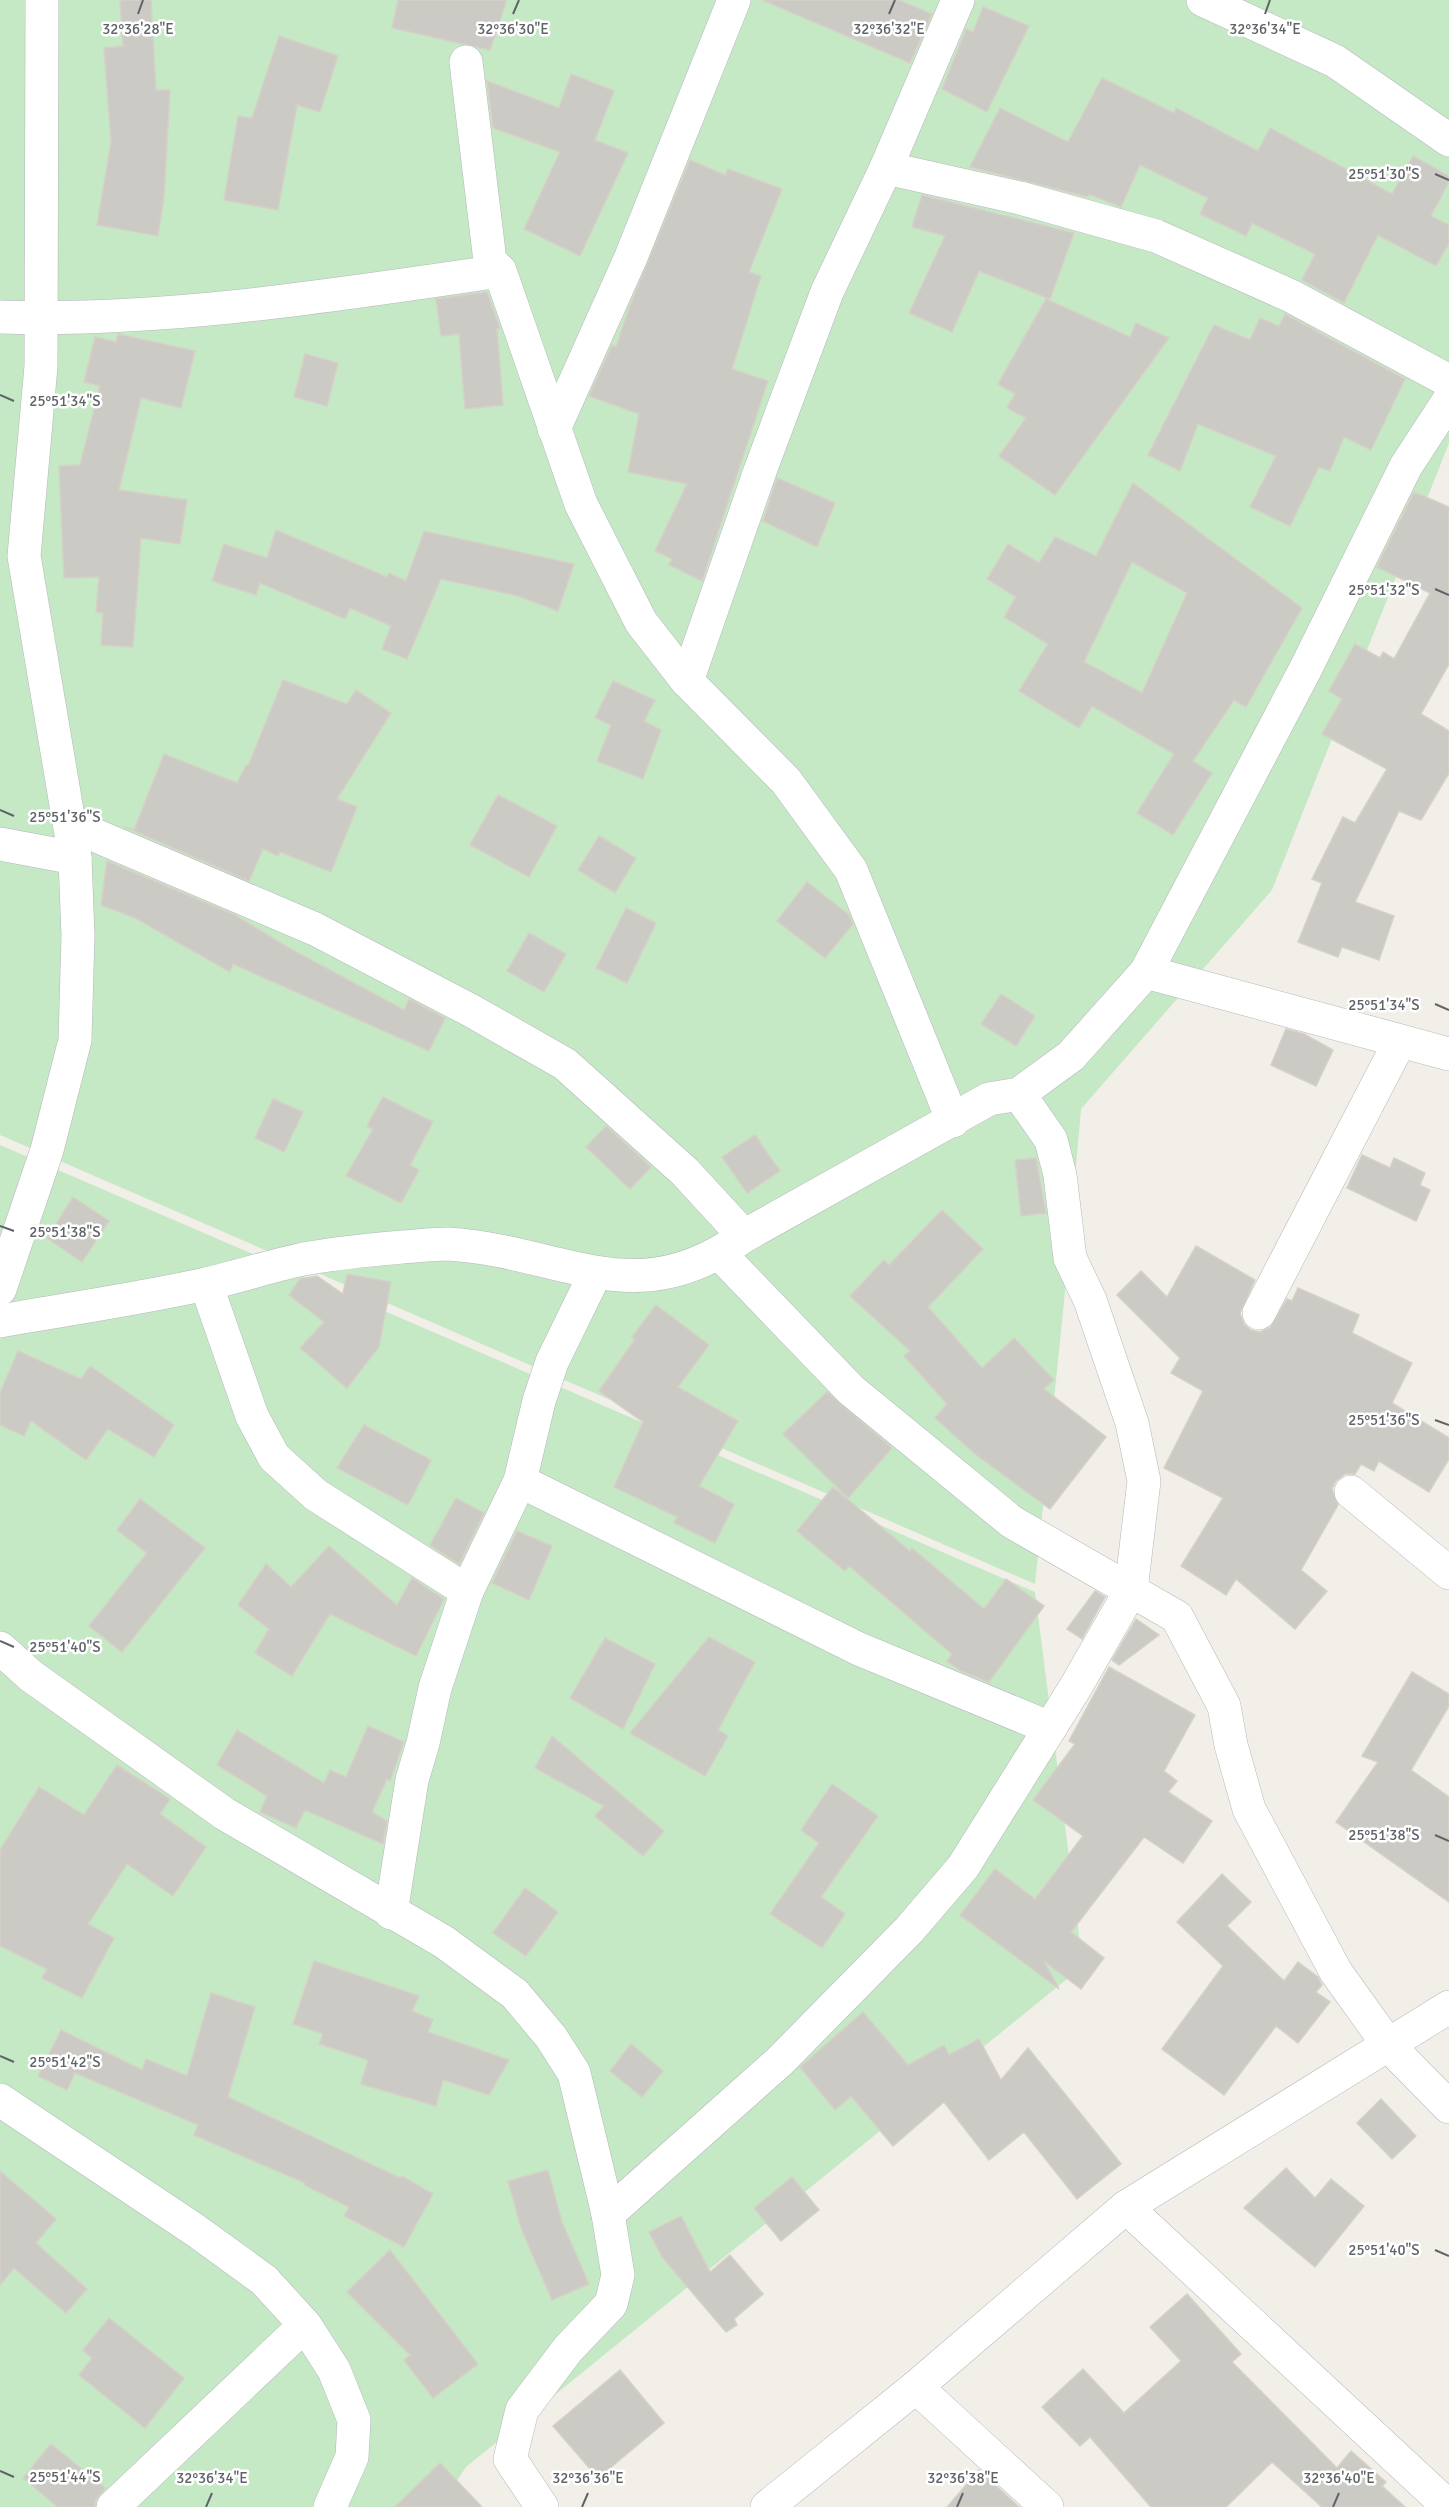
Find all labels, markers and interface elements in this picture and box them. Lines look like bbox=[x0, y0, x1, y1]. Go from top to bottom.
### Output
text: 32°36'28"E bbox=[102, 20, 174, 38]
text: 32°36'30"E bbox=[477, 20, 549, 38]
text: 32°36'32"E bbox=[853, 20, 925, 38]
text: 32°36'34"E bbox=[1229, 20, 1301, 38]
text: 25°51'30"S bbox=[1348, 165, 1420, 183]
text: 25°51'34"S bbox=[29, 392, 101, 410]
text: 25°51'32"S bbox=[1348, 581, 1420, 599]
text: 25°51'36"S bbox=[29, 808, 101, 826]
text: 25°51'34"S bbox=[1348, 996, 1420, 1014]
text: 25°51'38"S bbox=[29, 1223, 101, 1241]
text: 25°51'36"S bbox=[1348, 1411, 1420, 1429]
text: 25°51'40"S bbox=[29, 1638, 101, 1656]
text: 25°51'38"S bbox=[1348, 1826, 1420, 1844]
text: 25°51'42"S bbox=[29, 2053, 101, 2071]
text: 25°51'40"S bbox=[1348, 2241, 1420, 2259]
text: 25°51'44"S bbox=[29, 2468, 101, 2486]
text: 32°36'34"E bbox=[176, 2469, 248, 2487]
text: 32°36'36"E bbox=[552, 2469, 624, 2487]
text: 32°36'38"E bbox=[927, 2469, 999, 2487]
text: 32°36'40"E bbox=[1303, 2469, 1375, 2487]

